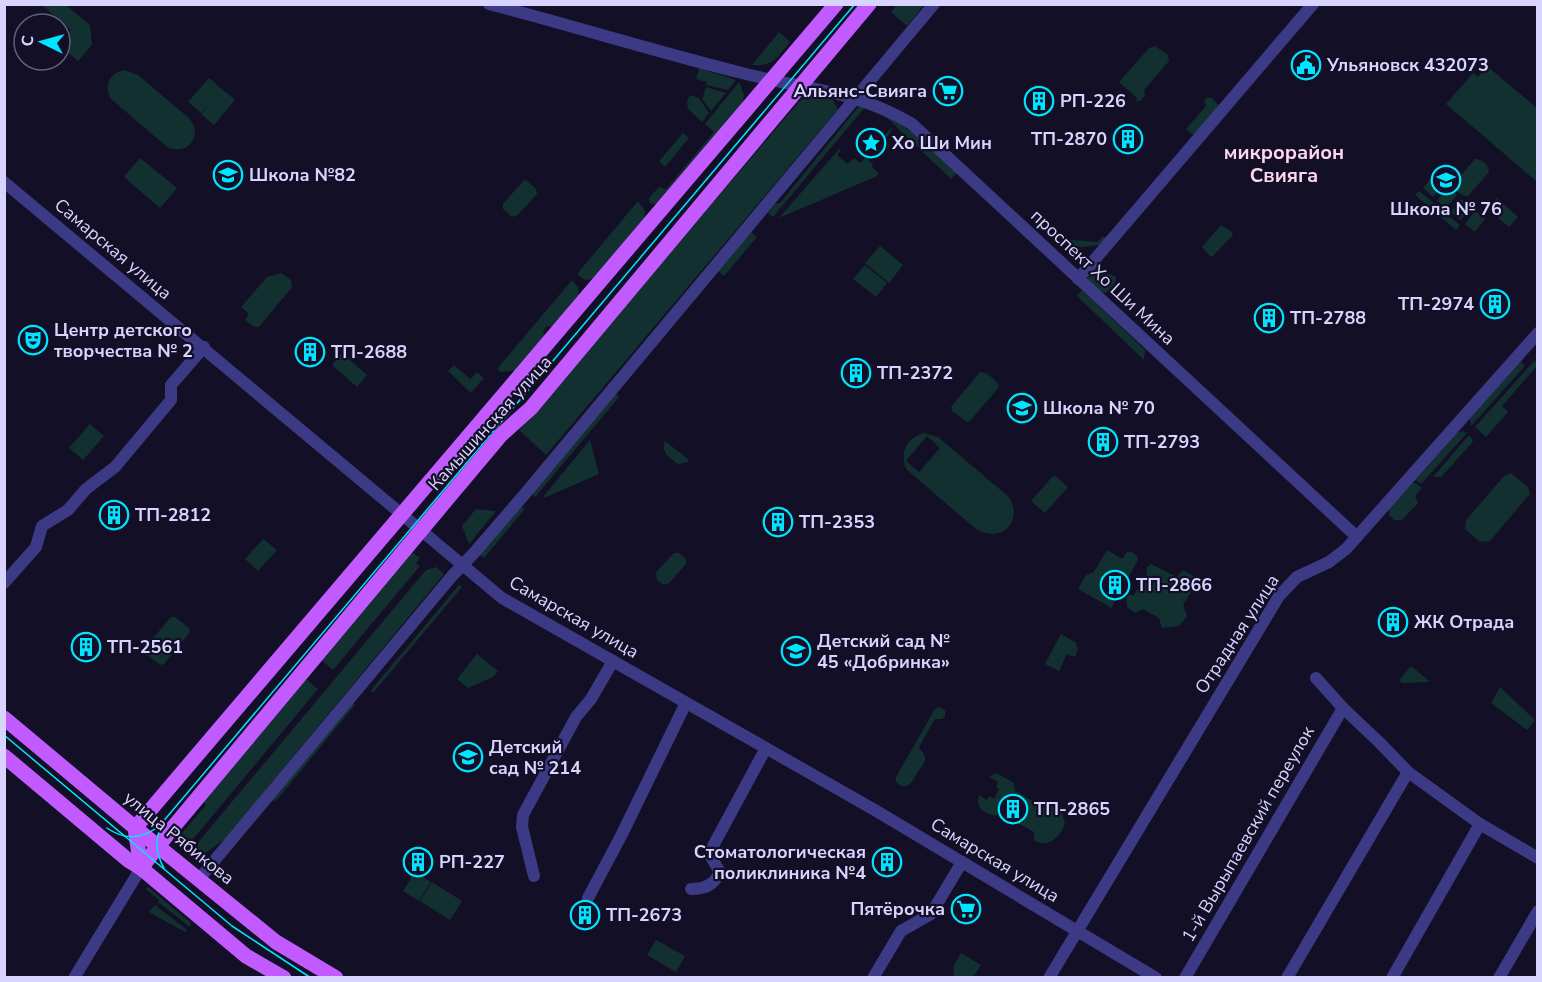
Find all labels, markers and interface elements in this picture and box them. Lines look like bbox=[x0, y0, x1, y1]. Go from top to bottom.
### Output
north arrow bbox=[12, 12, 72, 72]
text: С bbox=[17, 34, 39, 47]
public building icon: Ульяновск 432073 bbox=[1290, 49, 1322, 81]
place label: Ульяновск 432073 bbox=[1326, 53, 1489, 77]
supermarket icon: Альянс-Свияга bbox=[932, 75, 964, 107]
place label: Альянс-Свияга bbox=[793, 79, 927, 103]
building icon: РП-226 bbox=[1023, 85, 1055, 117]
place label: РП-226 bbox=[1060, 89, 1126, 113]
building icon: ТП-2870 bbox=[1112, 123, 1144, 155]
place icon: Хо Ши Мин bbox=[855, 127, 887, 159]
place label: ТП-2870 bbox=[1031, 127, 1107, 151]
place label: Хо Ши Мин bbox=[891, 131, 992, 155]
district label: микрорайон Свияга bbox=[1224, 139, 1344, 189]
school or university icon: Школа №82 bbox=[212, 159, 244, 191]
place label: Школа №82 bbox=[249, 163, 356, 187]
school or university icon: Школа № 76 bbox=[1430, 164, 1462, 196]
street label: Самарская улица bbox=[49, 193, 177, 305]
place label: Школа № 76 bbox=[1390, 197, 1502, 221]
street label: проспект Хо Ши Мина bbox=[1026, 204, 1180, 350]
building icon: ТП-2974 bbox=[1479, 288, 1511, 320]
place label: ТП-2974 bbox=[1398, 292, 1474, 316]
building icon: ТП-2788 bbox=[1253, 302, 1285, 334]
place label: ТП-2788 bbox=[1290, 306, 1366, 330]
place label: Центр детского творчества № 2 bbox=[54, 318, 193, 363]
theatre icon: Центр детского творчества № 2 bbox=[17, 324, 49, 356]
building icon: ТП-2688 bbox=[294, 336, 326, 368]
place label: ТП-2688 bbox=[331, 340, 407, 364]
street label: Камышинская улица bbox=[423, 350, 557, 496]
building icon: ТП-2372 bbox=[840, 357, 872, 389]
place label: ТП-2372 bbox=[877, 361, 953, 385]
school or university icon: Школа № 70 bbox=[1006, 392, 1038, 424]
place label: Школа № 70 bbox=[1043, 396, 1155, 420]
building icon: ТП-2793 bbox=[1087, 426, 1119, 458]
place label: ТП-2793 bbox=[1124, 430, 1200, 454]
building icon: ТП-2812 bbox=[98, 499, 130, 531]
place label: ТП-2812 bbox=[135, 503, 211, 527]
building icon: ТП-2353 bbox=[762, 506, 794, 538]
place label: ТП-2353 bbox=[799, 510, 875, 534]
building icon: ТП-2866 bbox=[1099, 569, 1131, 601]
street label: Самарская улица bbox=[505, 570, 643, 664]
street label: Отрадная улица bbox=[1189, 570, 1285, 698]
place label: ТП-2866 bbox=[1136, 573, 1212, 597]
building icon: ЖК Отрада bbox=[1377, 606, 1409, 638]
place label: ЖК Отрада bbox=[1414, 610, 1514, 634]
place label: Детский сад № 45 «Добринка» bbox=[817, 629, 950, 674]
building icon: ТП-2561 bbox=[70, 631, 102, 663]
place label: ТП-2561 bbox=[107, 635, 183, 659]
school or university icon: Детский сад № 45 «Добринка» bbox=[780, 635, 812, 667]
street label: 1-й Вырыпаевский переулок bbox=[1176, 721, 1320, 946]
place label: Детский сад № 214 bbox=[489, 735, 581, 780]
school or university icon: Детский сад № 214 bbox=[452, 741, 484, 773]
street label: улица Рябикова bbox=[119, 786, 239, 890]
building icon: ТП-2865 bbox=[997, 793, 1029, 825]
place label: ТП-2865 bbox=[1034, 797, 1110, 821]
street label: Самарская улица bbox=[926, 812, 1064, 908]
place label: Стоматологическая поликлиника №4 bbox=[694, 840, 866, 885]
building icon: РП-227 bbox=[402, 846, 434, 878]
building icon: Стоматологическая поликлиника №4 bbox=[871, 846, 903, 878]
place label: РП-227 bbox=[439, 850, 505, 874]
supermarket icon: Пятёрочка bbox=[950, 893, 982, 925]
place label: Пятёрочка bbox=[851, 897, 945, 921]
building icon: ТП-2673 bbox=[569, 899, 601, 931]
place label: ТП-2673 bbox=[606, 903, 682, 927]

